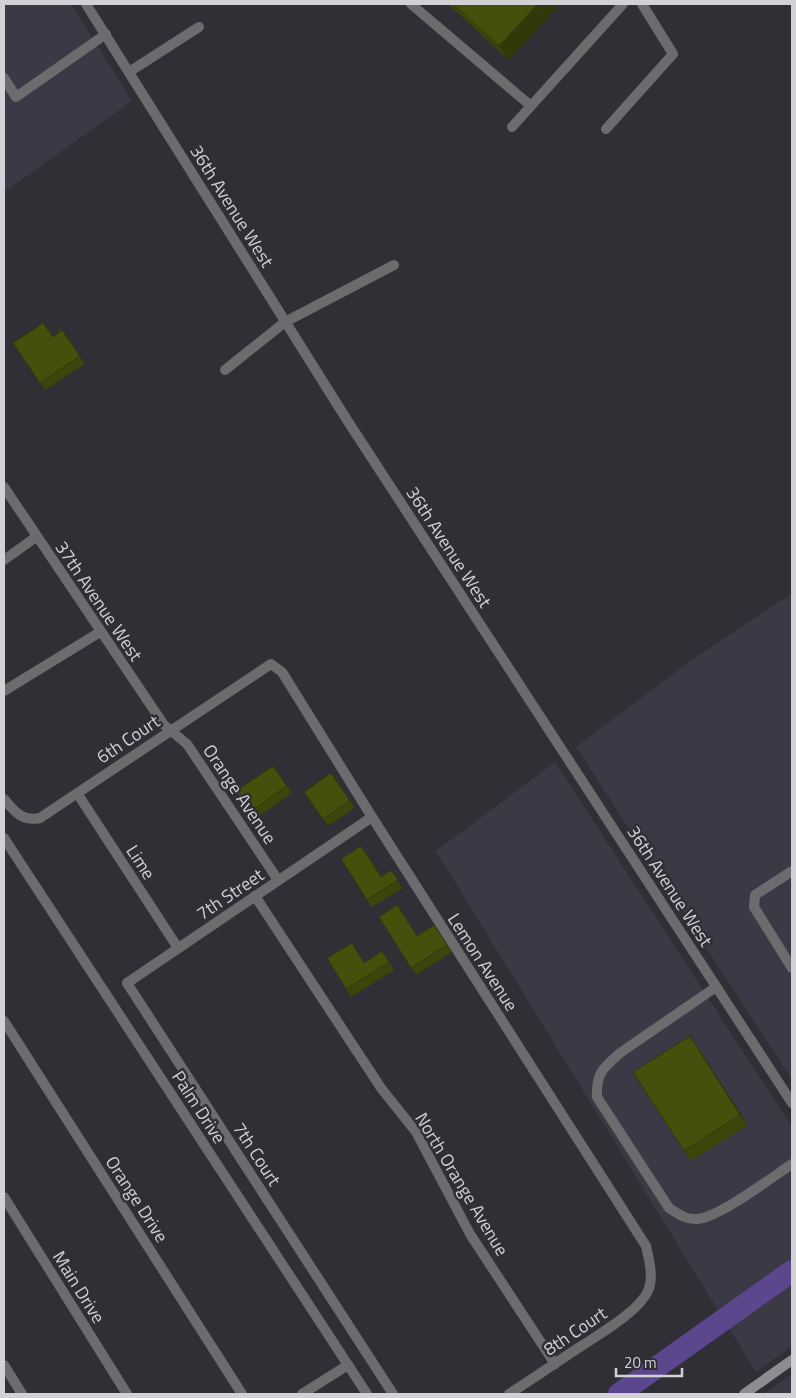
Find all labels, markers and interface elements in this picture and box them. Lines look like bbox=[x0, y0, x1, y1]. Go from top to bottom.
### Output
street label: 36th Avenue West bbox=[184, 140, 281, 273]
street label: 36th Avenue West bbox=[400, 481, 499, 614]
street label: 37th Avenue West bbox=[49, 536, 150, 667]
street label: 6th Court bbox=[91, 708, 166, 770]
street label: Orange Avenue bbox=[197, 739, 283, 849]
street label: 36th Avenue West bbox=[621, 820, 720, 953]
street label: Lime bbox=[120, 839, 162, 885]
street label: 7th Street bbox=[191, 861, 270, 927]
street label: Lemon Avenue bbox=[441, 908, 525, 1016]
street label: Palm Drive bbox=[165, 1065, 233, 1149]
street label: North Orange Avenue bbox=[408, 1107, 516, 1261]
street label: 7th Court bbox=[226, 1117, 288, 1192]
street label: Orange Drive bbox=[99, 1150, 175, 1248]
street label: Main Drive bbox=[46, 1245, 112, 1329]
street label: 8th Court bbox=[538, 1300, 613, 1362]
scale bar bbox=[616, 1346, 682, 1378]
text: 20 m bbox=[624, 1351, 657, 1374]

